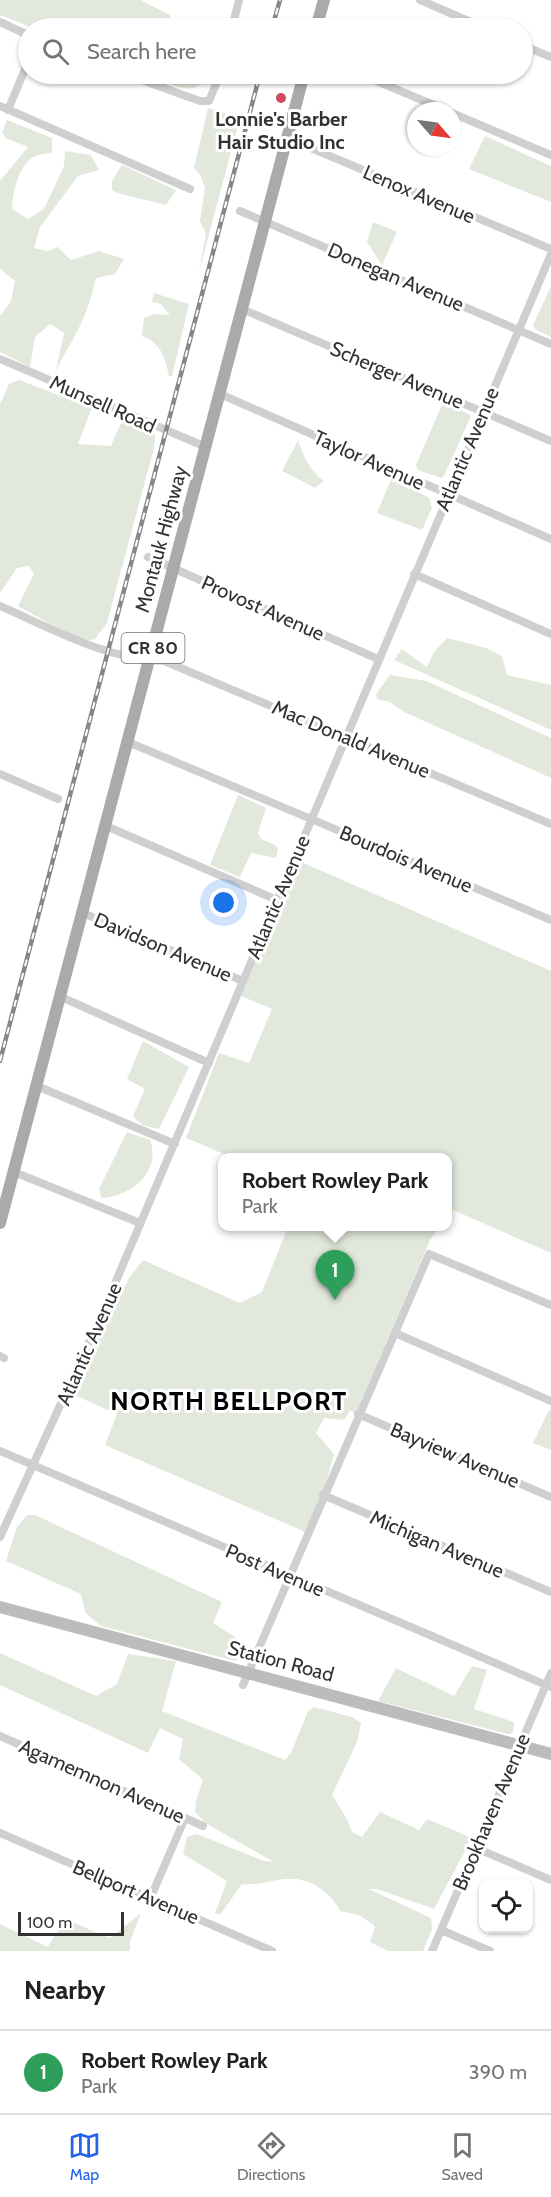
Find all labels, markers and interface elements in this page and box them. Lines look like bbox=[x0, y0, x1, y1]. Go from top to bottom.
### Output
search box bbox=[18, 18, 533, 84]
icon: search bbox=[39, 35, 72, 68]
text: Search here bbox=[87, 38, 196, 65]
marker: Lonnie's Barber Hair Studio Inc bbox=[274, 91, 288, 105]
north arrow bbox=[407, 102, 461, 156]
place label: Lonnie's Barber Hair Studio Inc bbox=[215, 107, 347, 154]
street label: Lenox Avenue bbox=[359, 160, 479, 228]
street label: Donegan Avenue bbox=[324, 238, 468, 316]
street label: Scherger Avenue bbox=[327, 336, 467, 414]
street label: Munsell Road bbox=[46, 370, 160, 438]
street label: Atlantic Avenue bbox=[430, 384, 504, 514]
street label: Taylor Avenue bbox=[310, 425, 428, 495]
street label: Montauk Highway bbox=[130, 463, 192, 615]
street label: Provost Avenue bbox=[198, 570, 328, 646]
road number: CR 80 bbox=[122, 633, 184, 663]
street label: Mac Donald Avenue bbox=[268, 695, 434, 783]
street label: Bourdois Avenue bbox=[336, 820, 476, 898]
street label: Atlantic Avenue bbox=[241, 832, 315, 962]
your location bbox=[209, 888, 238, 917]
street label: Davidson Avenue bbox=[91, 907, 235, 987]
popup bbox=[218, 1153, 452, 1231]
text: Robert Rowley Park bbox=[242, 1167, 428, 1194]
text: Park bbox=[242, 1194, 278, 1218]
pin: 1 bbox=[316, 1250, 354, 1300]
street label: Atlantic Avenue bbox=[51, 1279, 127, 1409]
district label: NORTH BELLPORT bbox=[110, 1385, 348, 1417]
street label: Bayview Avenue bbox=[387, 1417, 523, 1493]
street label: Michigan Avenue bbox=[366, 1505, 508, 1583]
street label: Post Avenue bbox=[222, 1538, 328, 1602]
street label: Station Road bbox=[225, 1635, 337, 1687]
street label: Brookhaven Avenue bbox=[447, 1730, 535, 1894]
street label: Agamemnon Avenue bbox=[16, 1734, 188, 1828]
street label: Bellport Avenue bbox=[69, 1855, 203, 1929]
map controls bbox=[479, 1879, 533, 1933]
button: locate bbox=[479, 1879, 533, 1933]
scale bar bbox=[18, 1909, 124, 1936]
text: 100 m bbox=[27, 1913, 72, 1932]
text: Nearby bbox=[24, 1974, 105, 2006]
text: Robert Rowley Park bbox=[81, 2047, 268, 2074]
text: 1 bbox=[40, 2060, 47, 2084]
text: 390 m bbox=[469, 2060, 527, 2084]
text: Park bbox=[81, 2074, 117, 2098]
tab: Map bbox=[68, 2129, 101, 2184]
tab: Directions bbox=[237, 2129, 305, 2184]
tab: Saved bbox=[441, 2129, 483, 2184]

